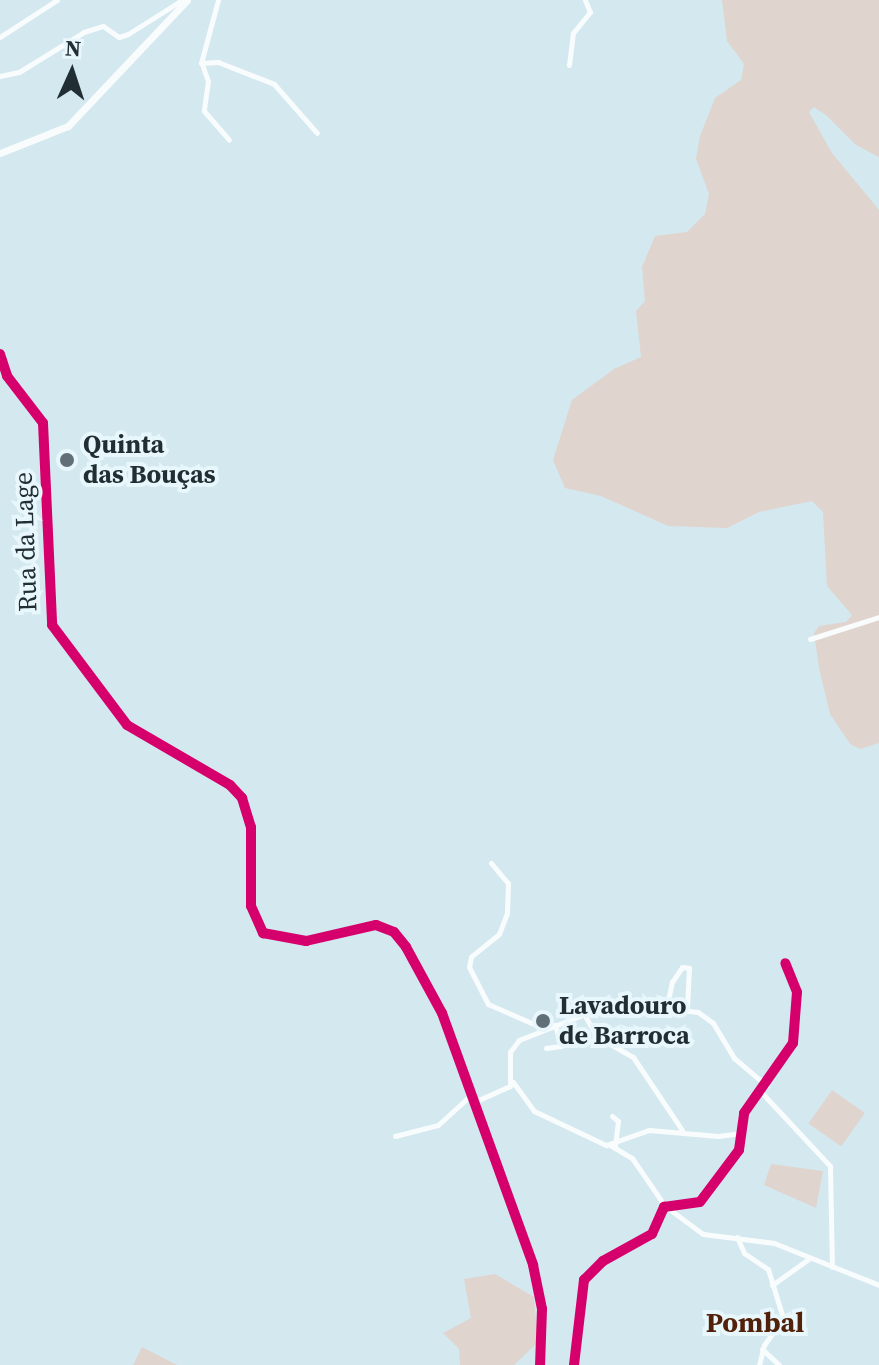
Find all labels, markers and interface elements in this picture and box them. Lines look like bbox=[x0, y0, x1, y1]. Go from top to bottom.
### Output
north arrow bbox=[32, 32, 112, 112]
text: N bbox=[64, 33, 82, 63]
place label: Quinta das Bouças bbox=[83, 429, 216, 490]
marker: Quinta das Bouças bbox=[58, 451, 76, 469]
street label: Rua da Lage bbox=[8, 472, 44, 612]
place label: Lavadouro de Barroca bbox=[559, 990, 690, 1052]
marker: Lavadouro de Barroca bbox=[534, 1012, 552, 1030]
district label: Pombal bbox=[706, 1305, 804, 1339]

